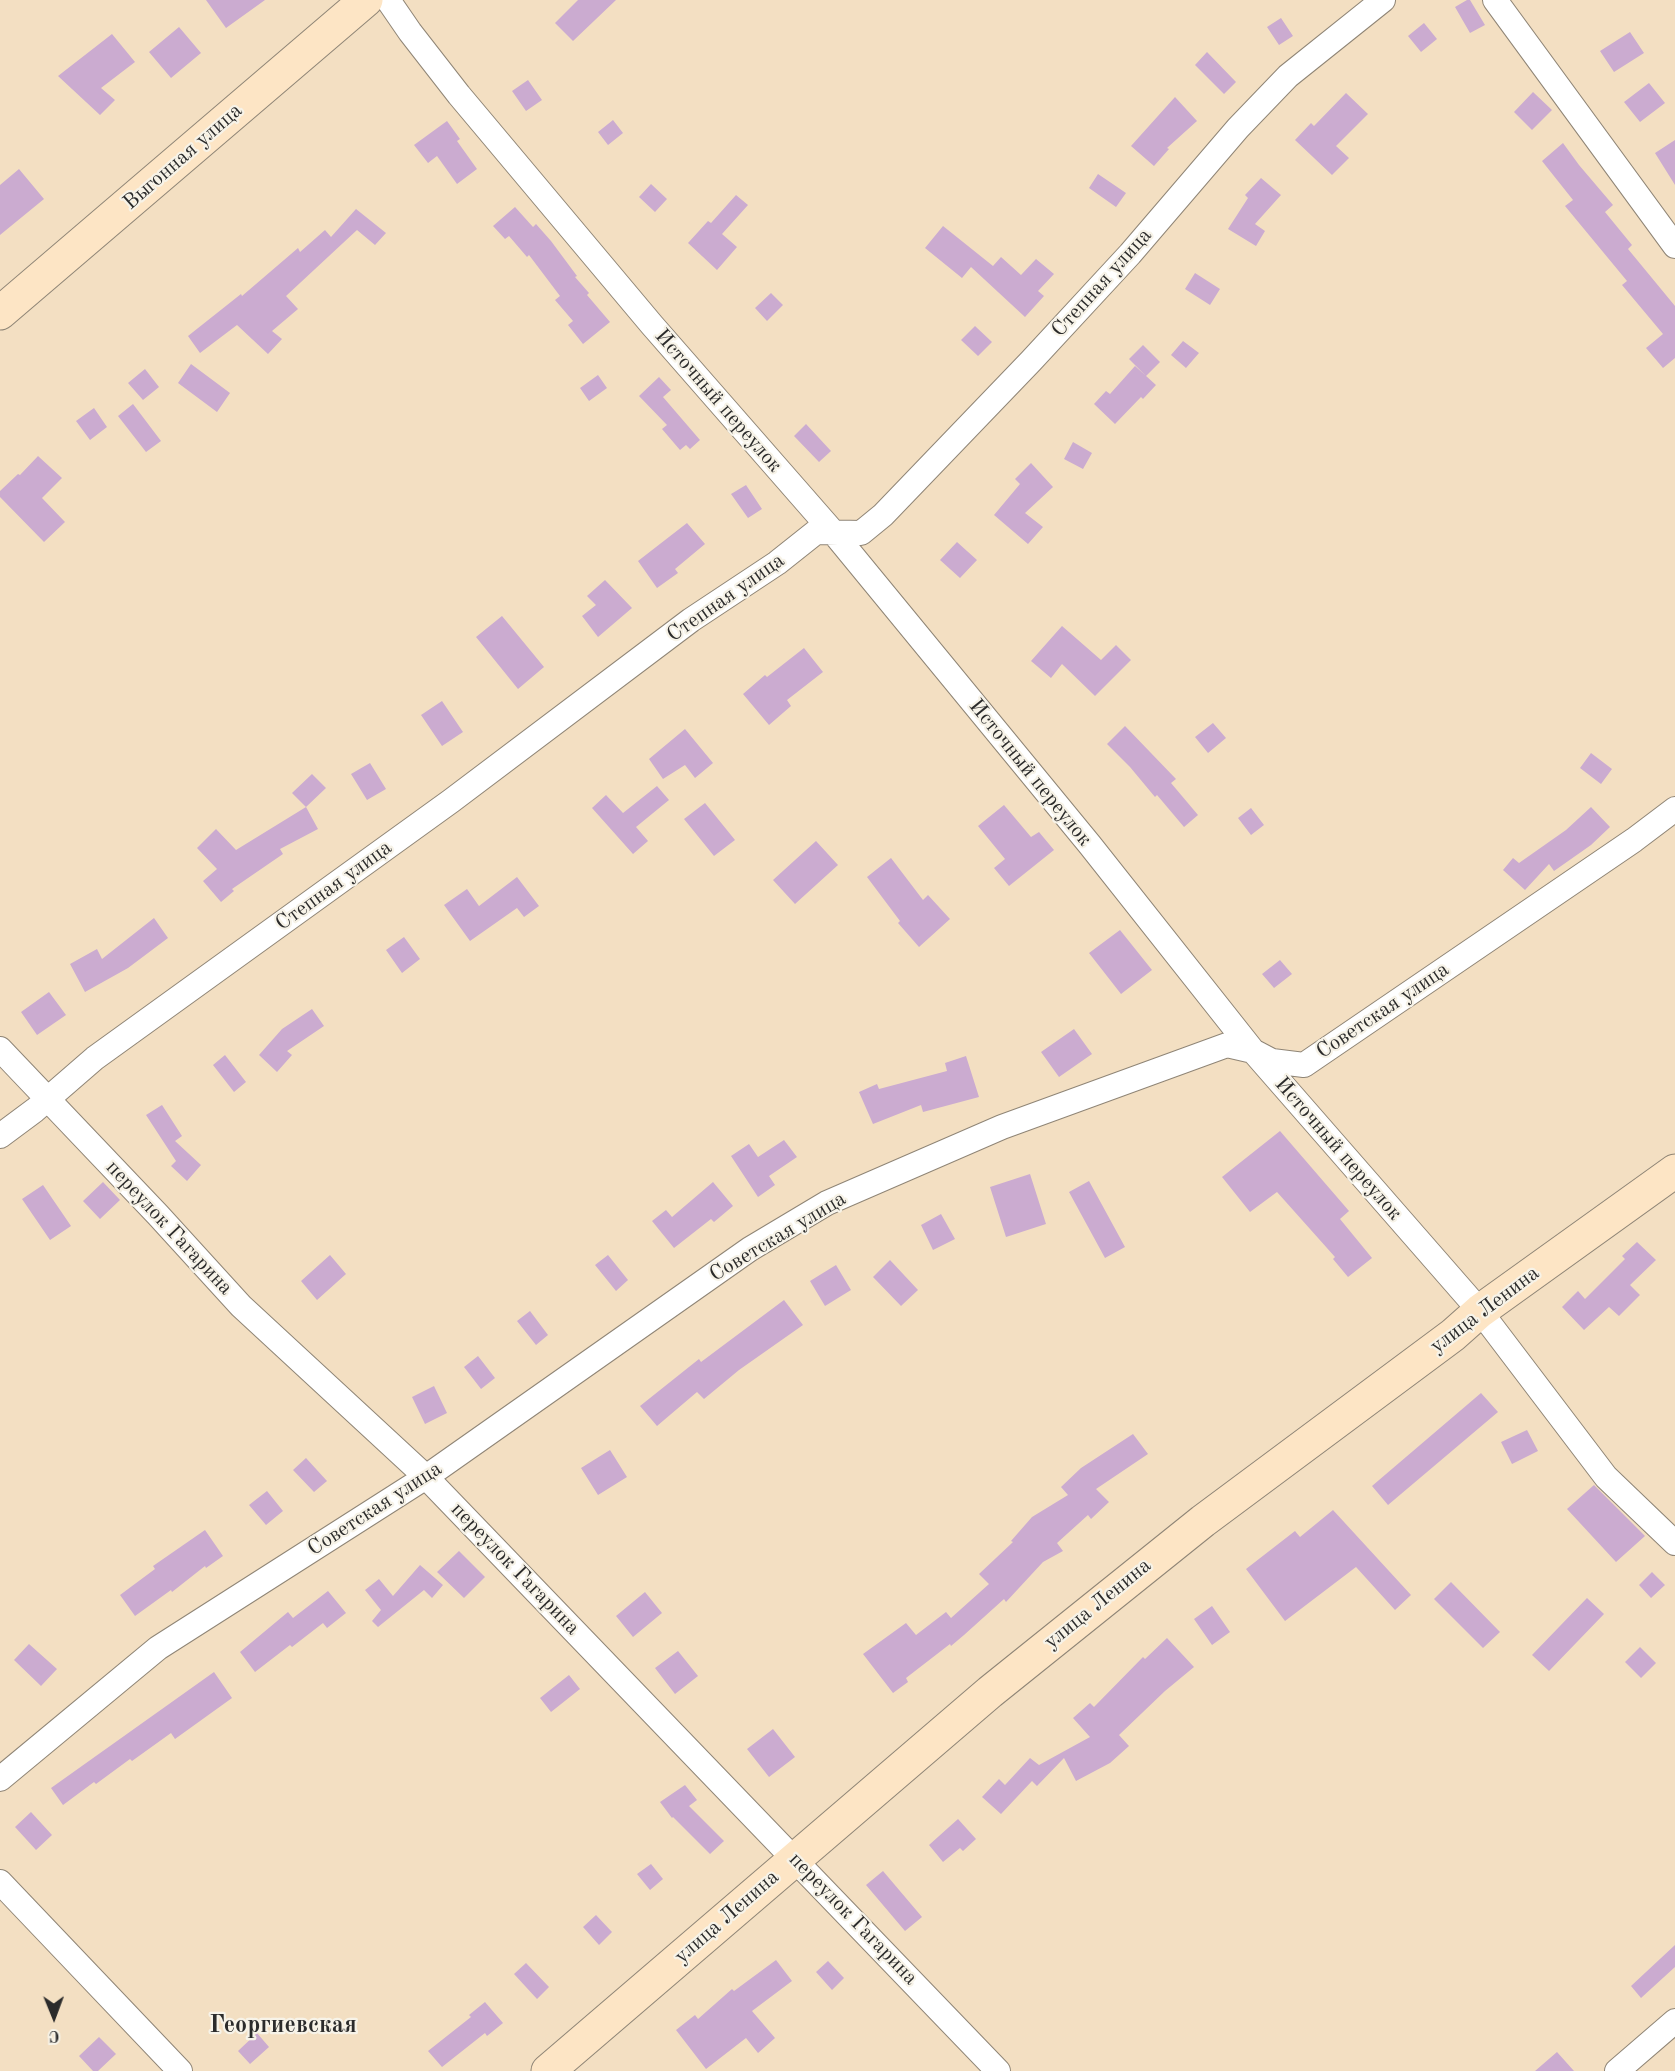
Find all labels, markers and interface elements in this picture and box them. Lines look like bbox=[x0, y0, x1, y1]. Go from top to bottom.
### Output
street label: Выгонная улица bbox=[118, 98, 248, 216]
street label: Степная улица bbox=[1047, 223, 1157, 343]
street label: Источный переулок bbox=[649, 324, 787, 478]
street label: Степная улица bbox=[662, 548, 790, 648]
street label: Источный переулок bbox=[963, 694, 1097, 852]
street label: Степная улица bbox=[271, 835, 397, 937]
street label: Советская улица bbox=[1312, 957, 1454, 1065]
street label: Источный переулок bbox=[1269, 1072, 1407, 1226]
street label: переулок Гагарина bbox=[100, 1155, 238, 1301]
street label: Советская улица bbox=[705, 1186, 851, 1288]
street label: улица Ленина bbox=[1425, 1261, 1545, 1359]
street label: Советская улица bbox=[303, 1456, 447, 1562]
street label: переулок Гагарина bbox=[445, 1497, 585, 1641]
street label: улица Ленина bbox=[1039, 1553, 1157, 1655]
street label: переулок Гагарина bbox=[783, 1847, 923, 1991]
street label: улица Ленина bbox=[670, 1865, 784, 1969]
north arrow bbox=[24, 1987, 84, 2047]
district label: Георгиевская bbox=[209, 2012, 357, 2040]
text: С bbox=[49, 2027, 60, 2043]

